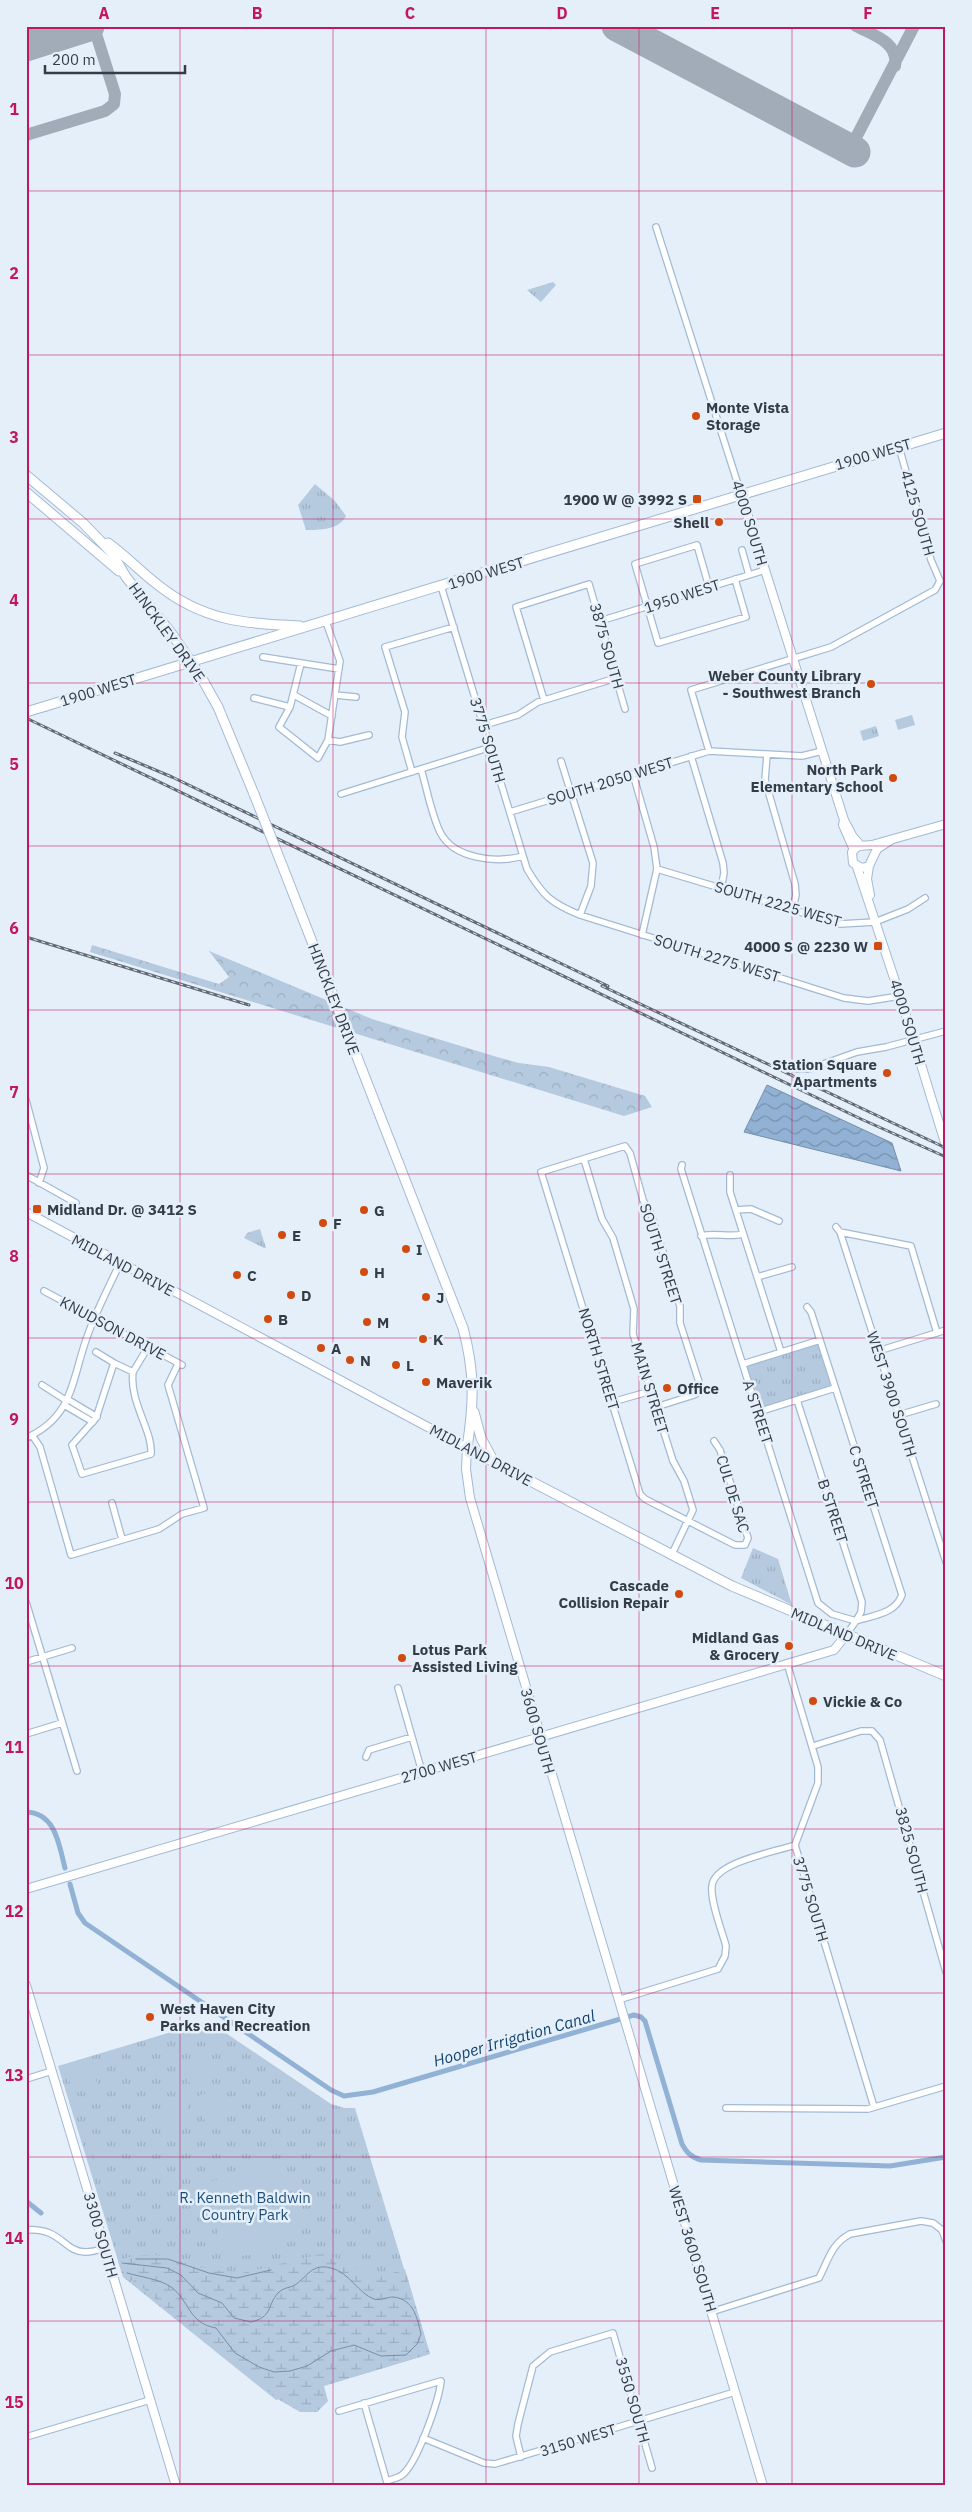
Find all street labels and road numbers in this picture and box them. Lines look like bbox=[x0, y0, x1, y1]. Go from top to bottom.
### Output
street label: 1900 WEST bbox=[833, 434, 914, 474]
street label: 4125 SOUTH bbox=[897, 468, 939, 558]
street label: 4000 SOUTH bbox=[728, 478, 772, 568]
street label: 1900 WEST bbox=[446, 552, 527, 594]
street label: 1950 WEST bbox=[642, 575, 723, 617]
street label: HINCKLEY DRIVE bbox=[125, 579, 209, 685]
street label: 3875 SOUTH bbox=[586, 601, 628, 691]
street label: 1900 WEST bbox=[58, 669, 139, 711]
street label: 3775 SOUTH bbox=[466, 695, 510, 785]
street label: SOUTH 2050 WEST bbox=[545, 753, 676, 809]
street label: SOUTH 2225 WEST bbox=[712, 877, 844, 931]
street label: SOUTH 2275 WEST bbox=[652, 930, 783, 986]
street label: HINCKLEY DRIVE bbox=[304, 941, 364, 1057]
street label: 4000 SOUTH bbox=[886, 977, 930, 1067]
street label: SOUTH STREET bbox=[636, 1201, 686, 1307]
street label: MIDLAND DRIVE bbox=[68, 1230, 178, 1300]
street label: KNUDSON DRIVE bbox=[57, 1292, 169, 1364]
street label: NORTH STREET bbox=[574, 1306, 624, 1413]
street label: WEST 3900 SOUTH bbox=[863, 1329, 921, 1459]
street label: MAIN STREET bbox=[627, 1340, 673, 1436]
street label: A STREET bbox=[739, 1378, 777, 1447]
street label: MIDLAND DRIVE bbox=[426, 1420, 536, 1490]
street label: C STREET bbox=[845, 1443, 883, 1512]
street label: CUL DE SAC bbox=[712, 1453, 754, 1535]
street label: B STREET bbox=[814, 1477, 852, 1546]
street label: MIDLAND DRIVE bbox=[788, 1603, 900, 1665]
street label: 3600 SOUTH bbox=[517, 1686, 559, 1776]
street label: 2700 WEST bbox=[399, 1747, 480, 1787]
street label: 3825 SOUTH bbox=[891, 1805, 933, 1895]
street label: 3775 SOUTH bbox=[789, 1854, 833, 1944]
street label: WEST 3600 SOUTH bbox=[665, 2184, 721, 2314]
street label: 3300 SOUTH bbox=[80, 2190, 122, 2280]
street label: 3550 SOUTH bbox=[612, 2355, 654, 2445]
street label: 3150 WEST bbox=[538, 2419, 619, 2461]

